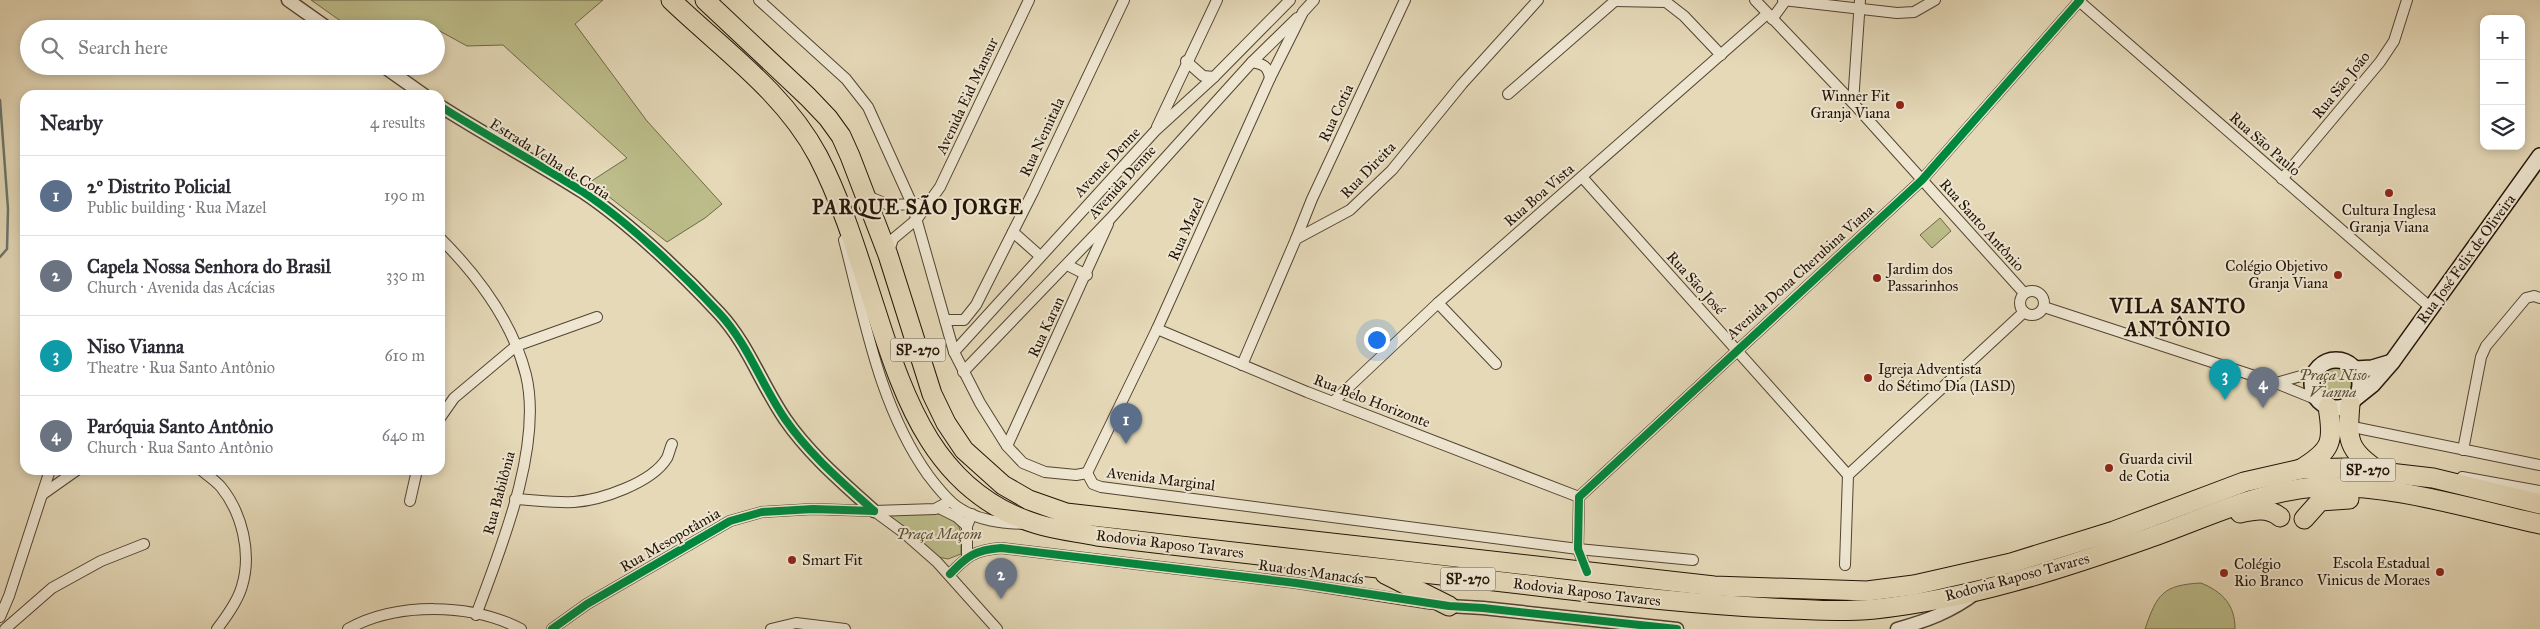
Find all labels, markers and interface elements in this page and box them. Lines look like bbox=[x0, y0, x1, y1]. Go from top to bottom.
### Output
map controls bbox=[2480, 15, 2525, 150]
button: + bbox=[2480, 15, 2525, 60]
search box bbox=[20, 20, 445, 75]
icon: search bbox=[38, 34, 66, 62]
street label: Avenida Eid Mansur bbox=[932, 34, 1002, 158]
text: Search here bbox=[78, 36, 168, 59]
street label: Rua São João bbox=[2308, 48, 2375, 123]
button: − bbox=[2480, 60, 2525, 105]
street label: Rua Cotia bbox=[1315, 81, 1357, 145]
place label: Winner Fit Granja Viana bbox=[1810, 87, 1891, 122]
street label: Rua Nemitala bbox=[1016, 94, 1068, 180]
marker: Winner Fit Granja Viana bbox=[1894, 99, 1906, 111]
button: layers bbox=[2480, 105, 2525, 150]
street label: Rua São Paulo bbox=[2226, 108, 2304, 180]
text: Nearby bbox=[40, 110, 103, 136]
text: 4 results bbox=[370, 113, 425, 132]
street label: Estrada Velha de Cotia bbox=[486, 115, 614, 204]
street label: Avenue Denne bbox=[1069, 123, 1144, 201]
street label: Rua Direita bbox=[1337, 138, 1400, 202]
street label: Avenida Denne bbox=[1084, 142, 1160, 223]
street label: Rua Boa Vista bbox=[1500, 159, 1578, 230]
text: 2º Distrito Policial bbox=[87, 175, 231, 198]
street label: Rua Santo Antônio bbox=[1936, 175, 2028, 275]
text: 1 bbox=[53, 186, 59, 205]
text: 190 m bbox=[384, 186, 425, 205]
marker: Cultura Inglesa Granja Viana bbox=[2383, 187, 2395, 199]
street label: Rua José Felix de Oliveira bbox=[2413, 190, 2520, 328]
district label: PARQUE SÃO JORGE bbox=[812, 194, 1024, 221]
street label: Rua Mazel bbox=[1164, 194, 1208, 263]
text: Public building · Rua Mazel bbox=[87, 198, 267, 217]
street label: Avenida Dona Cherubina Viana bbox=[1722, 201, 1878, 344]
place label: Cultura Inglesa Granja Viana bbox=[2342, 201, 2437, 236]
street label: Rua São José bbox=[1662, 248, 1730, 320]
text: Capela Nossa Senhora do Brasil bbox=[87, 255, 331, 278]
place label: Colégio Objetivo Granja Viana bbox=[2225, 257, 2329, 292]
place label: Jardim dos Passarinhos bbox=[1885, 260, 1958, 295]
text: 2 bbox=[52, 266, 60, 285]
text: 330 m bbox=[386, 266, 425, 285]
marker: Colégio Objetivo Granja Viana bbox=[2332, 269, 2344, 281]
marker: Jardim dos Passarinhos bbox=[1871, 272, 1883, 284]
text: Church · Avenida das Acácias bbox=[87, 278, 275, 297]
street label: Rua Karan bbox=[1024, 294, 1068, 360]
district label: VILA SANTO ANTÔNIO bbox=[2109, 294, 2246, 341]
your location bbox=[1364, 327, 1390, 353]
text: Niso Vianna bbox=[87, 335, 184, 358]
road number: SP-270 bbox=[890, 338, 946, 362]
text: 3 bbox=[53, 346, 59, 365]
text: 610 m bbox=[384, 346, 425, 365]
text: Theatre · Rua Santo Antônio bbox=[87, 358, 275, 377]
pin: 3 bbox=[2209, 359, 2241, 400]
place label: Igreja Adventista do Sétimo Dia (IASD) bbox=[1878, 360, 2015, 396]
park label: Praça Niso Vianna bbox=[2299, 366, 2367, 401]
pin: 4 bbox=[2247, 367, 2279, 408]
street label: Rua Belo Horizonte bbox=[1311, 370, 1433, 432]
marker: Igreja Adventista do Sétimo Dia (IASD) bbox=[1862, 372, 1874, 384]
pin: 1 bbox=[1110, 403, 1142, 444]
text: Paróquia Santo Antônio bbox=[87, 415, 273, 438]
text: 4 bbox=[52, 426, 60, 445]
text: 640 m bbox=[382, 426, 425, 445]
text: Church · Rua Santo Antônio bbox=[87, 438, 273, 457]
street label: Rua Babilônia bbox=[479, 449, 519, 537]
place label: Guarda civil de Cotia bbox=[2119, 450, 2194, 485]
road number: SP-270 bbox=[2340, 458, 2396, 482]
marker: Guarda civil de Cotia bbox=[2103, 462, 2115, 474]
street label: Avenida Marginal bbox=[1105, 463, 1217, 495]
street label: Rua Mesopotâmia bbox=[617, 504, 724, 576]
park label: Praça Maçom bbox=[896, 525, 982, 543]
street label: Rodovia Raposo Tavares bbox=[1095, 526, 1245, 562]
street label: Rodovia Raposo Tavares bbox=[1943, 549, 2091, 605]
place label: Smart Fit bbox=[802, 551, 864, 569]
marker: Smart Fit bbox=[786, 554, 798, 566]
place label: Escola Estadual Vinicus de Moraes bbox=[2316, 554, 2431, 589]
place label: Colégio Rio Branco bbox=[2234, 555, 2304, 590]
street label: Rua dos Manacás bbox=[1257, 556, 1365, 588]
pin: 2 bbox=[985, 558, 1017, 599]
marker: Escola Estadual Vinicus de Moraes bbox=[2434, 566, 2446, 578]
marker: Colégio Rio Branco bbox=[2218, 567, 2230, 579]
road number: SP-270 bbox=[1440, 568, 1496, 590]
street label: Rodovia Raposo Tavares bbox=[1512, 574, 1662, 610]

